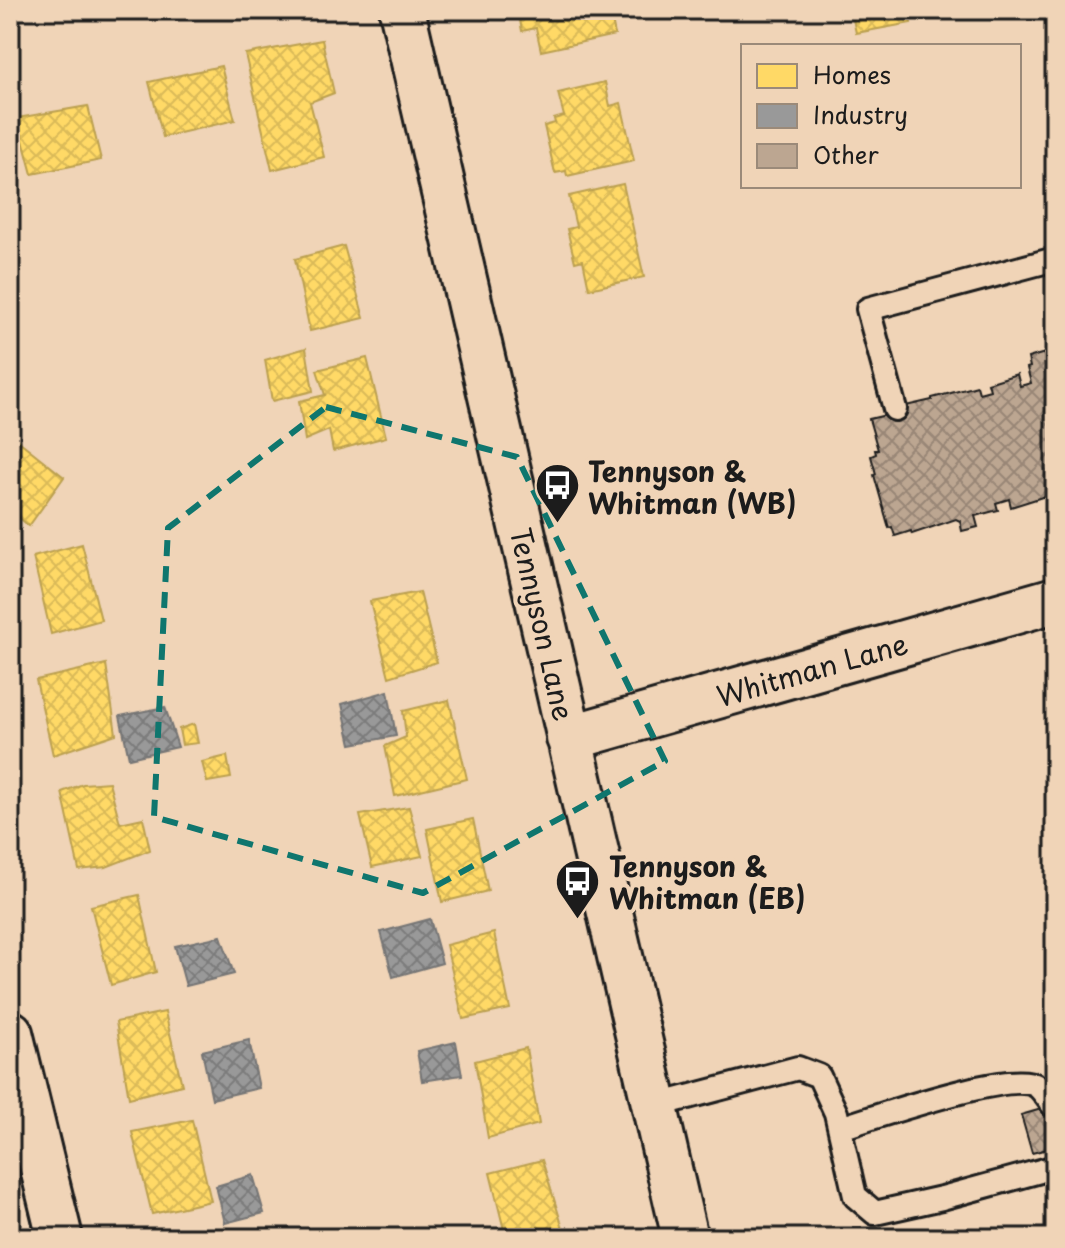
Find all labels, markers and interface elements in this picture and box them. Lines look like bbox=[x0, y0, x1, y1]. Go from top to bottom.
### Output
legend bbox=[741, 44, 1021, 188]
text: Homes bbox=[813, 56, 891, 92]
text: Industry bbox=[813, 96, 908, 132]
text: Other bbox=[813, 136, 880, 172]
place label: Tennyson & Whitman (WB) bbox=[588, 449, 797, 524]
bus stop icon: Tennyson & Whitman (WB) bbox=[533, 462, 581, 525]
street label: Tennyson Lane bbox=[500, 523, 586, 725]
street label: Whitman Lane bbox=[711, 621, 913, 717]
place label: Tennyson & Whitman (EB) bbox=[609, 844, 806, 919]
bus stop icon: Tennyson & Whitman (EB) bbox=[554, 857, 602, 920]

